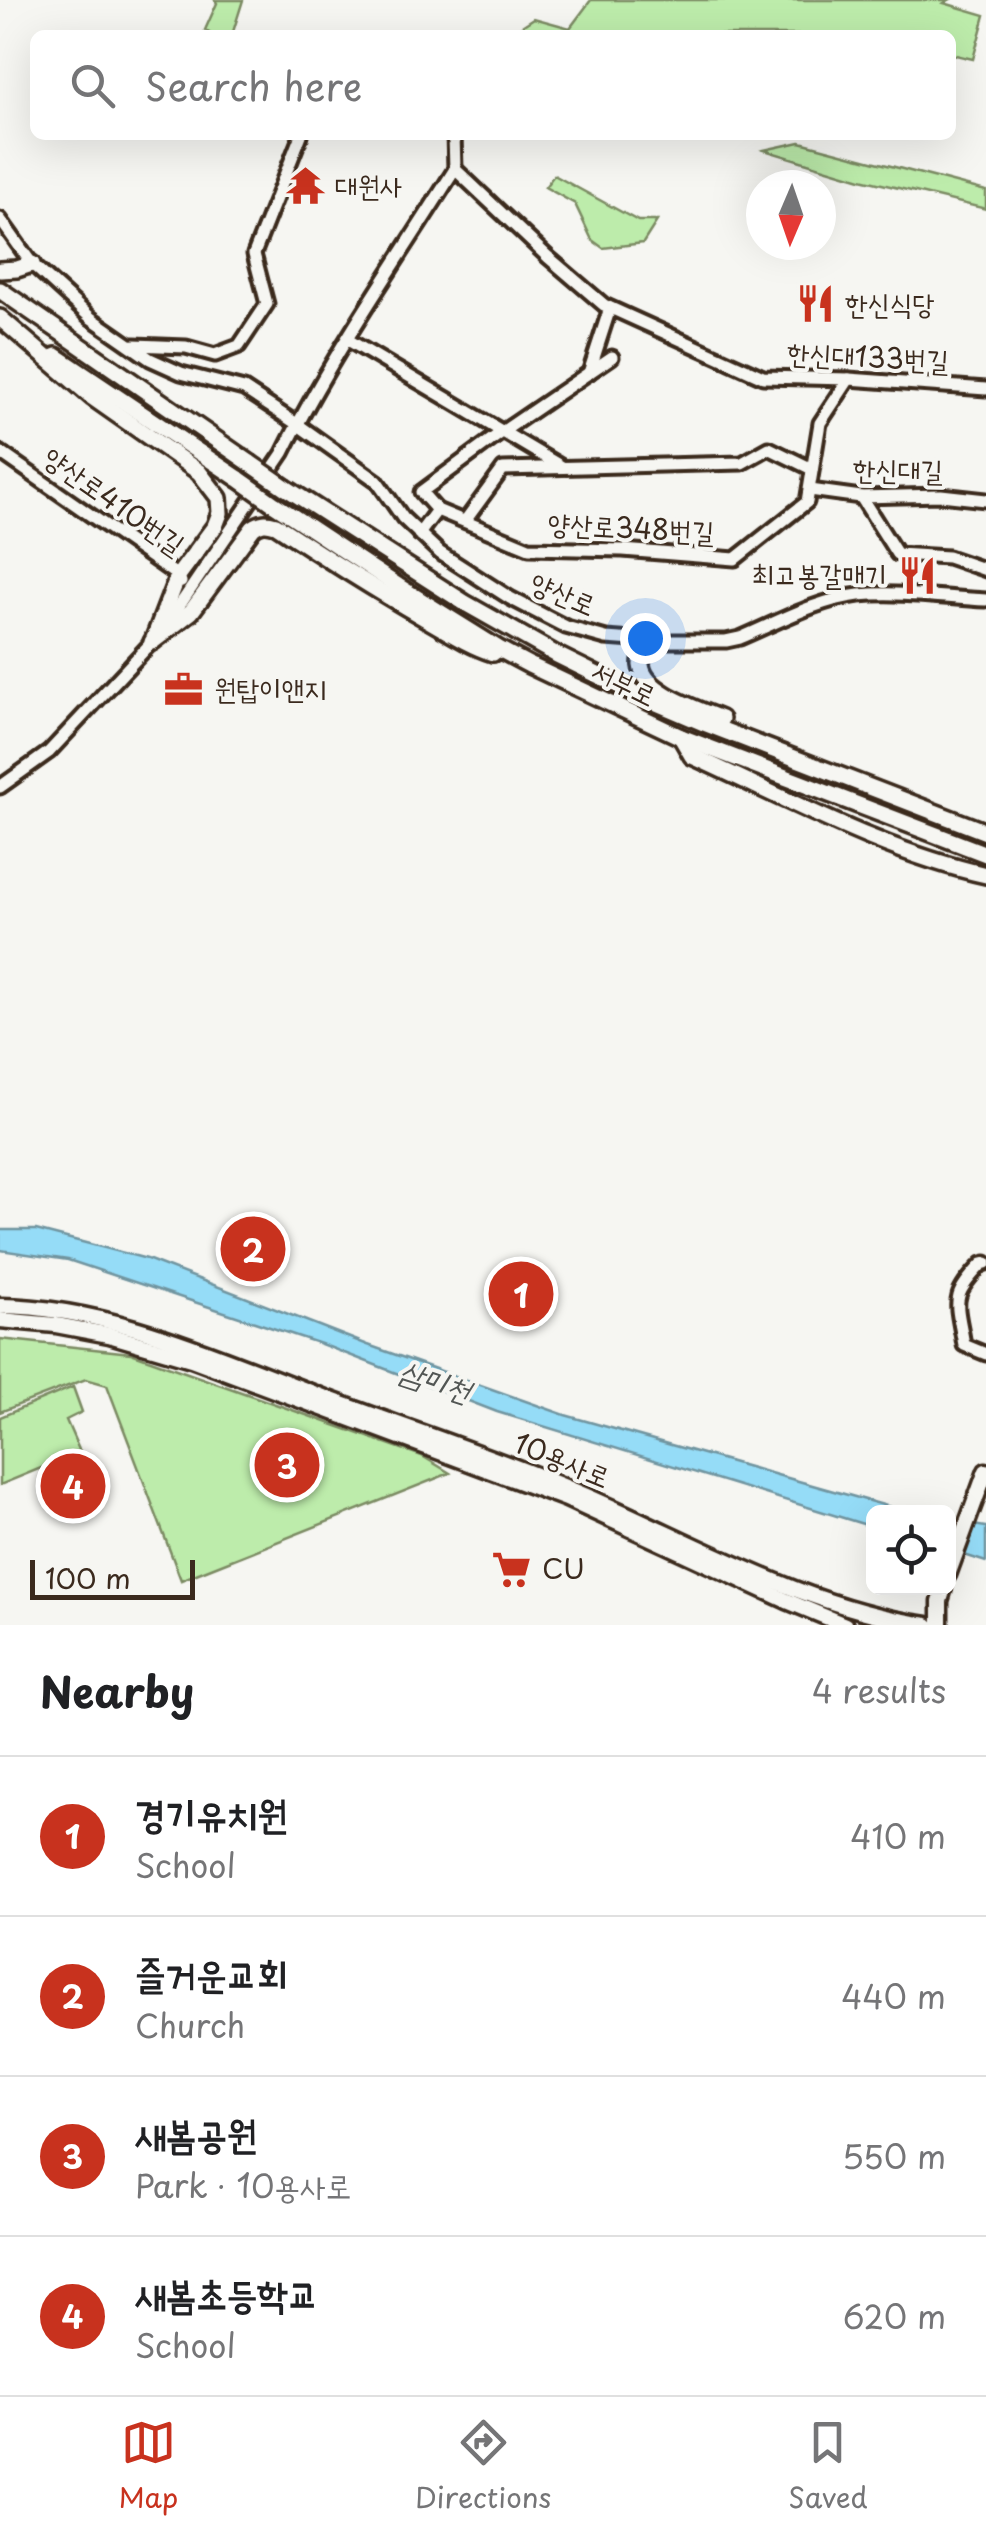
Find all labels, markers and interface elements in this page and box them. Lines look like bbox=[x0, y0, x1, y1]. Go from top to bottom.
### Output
search box bbox=[30, 30, 956, 140]
text: Search here bbox=[145, 57, 362, 114]
icon: search bbox=[65, 58, 120, 113]
place label: 대원사 bbox=[335, 163, 403, 206]
temple icon: 대원사 bbox=[284, 165, 326, 207]
north arrow bbox=[746, 170, 836, 260]
place label: 한신식당 bbox=[845, 281, 935, 324]
restaurant icon: 한신식당 bbox=[794, 283, 836, 325]
street label: 한신대133번길 bbox=[786, 330, 950, 381]
street label: 양산로410번길 bbox=[35, 435, 194, 564]
street label: 한신대길 bbox=[853, 446, 943, 491]
street label: 양산로348번길 bbox=[547, 501, 716, 552]
place label: 최고봉갈매기 bbox=[752, 552, 887, 595]
restaurant icon: 최고봉갈매기 bbox=[896, 554, 938, 596]
street label: 양산로 bbox=[524, 560, 603, 626]
your location bbox=[620, 613, 671, 664]
street label: 서부로 bbox=[585, 648, 664, 716]
place label: 원탑이앤지 bbox=[214, 666, 327, 709]
office icon: 원탑이앤지 bbox=[163, 668, 205, 710]
pin: 2 bbox=[220, 1212, 286, 1286]
pin: 1 bbox=[488, 1256, 554, 1332]
water label: 삼미천 bbox=[394, 1347, 480, 1413]
street label: 10용사로 bbox=[508, 1420, 617, 1497]
pin: 3 bbox=[254, 1428, 320, 1502]
pin: 4 bbox=[40, 1448, 106, 1524]
map controls bbox=[866, 1505, 956, 1595]
button: locate bbox=[866, 1505, 956, 1595]
place label: CU bbox=[542, 1546, 585, 1589]
supermarket icon: CU bbox=[491, 1548, 533, 1590]
scale bar bbox=[30, 1555, 195, 1600]
text: 100 m bbox=[45, 1556, 131, 1599]
text: Nearby bbox=[40, 1659, 194, 1722]
text: 4 results bbox=[812, 1666, 946, 1714]
text: 경기유치원 bbox=[135, 1784, 288, 1841]
text: 1 bbox=[65, 1812, 80, 1860]
text: 410 m bbox=[850, 1812, 946, 1860]
text: School bbox=[135, 1841, 236, 1889]
text: 즐거운교회 bbox=[135, 1944, 288, 2001]
text: 2 bbox=[61, 1972, 84, 2020]
text: 440 m bbox=[841, 1972, 946, 2020]
text: Church bbox=[135, 2001, 245, 2049]
text: 새봄공원 bbox=[135, 2104, 257, 2161]
text: 3 bbox=[62, 2132, 83, 2180]
text: 550 m bbox=[842, 2132, 946, 2180]
text: Park · 10용사로 bbox=[135, 2161, 352, 2209]
text: 새봄초등학교 bbox=[135, 2264, 318, 2321]
text: 4 bbox=[62, 2292, 83, 2340]
text: 620 m bbox=[843, 2292, 946, 2340]
text: School bbox=[135, 2321, 236, 2369]
tab: Map bbox=[118, 2415, 178, 2518]
tab: Directions bbox=[415, 2415, 551, 2518]
tab: Saved bbox=[788, 2415, 868, 2518]

